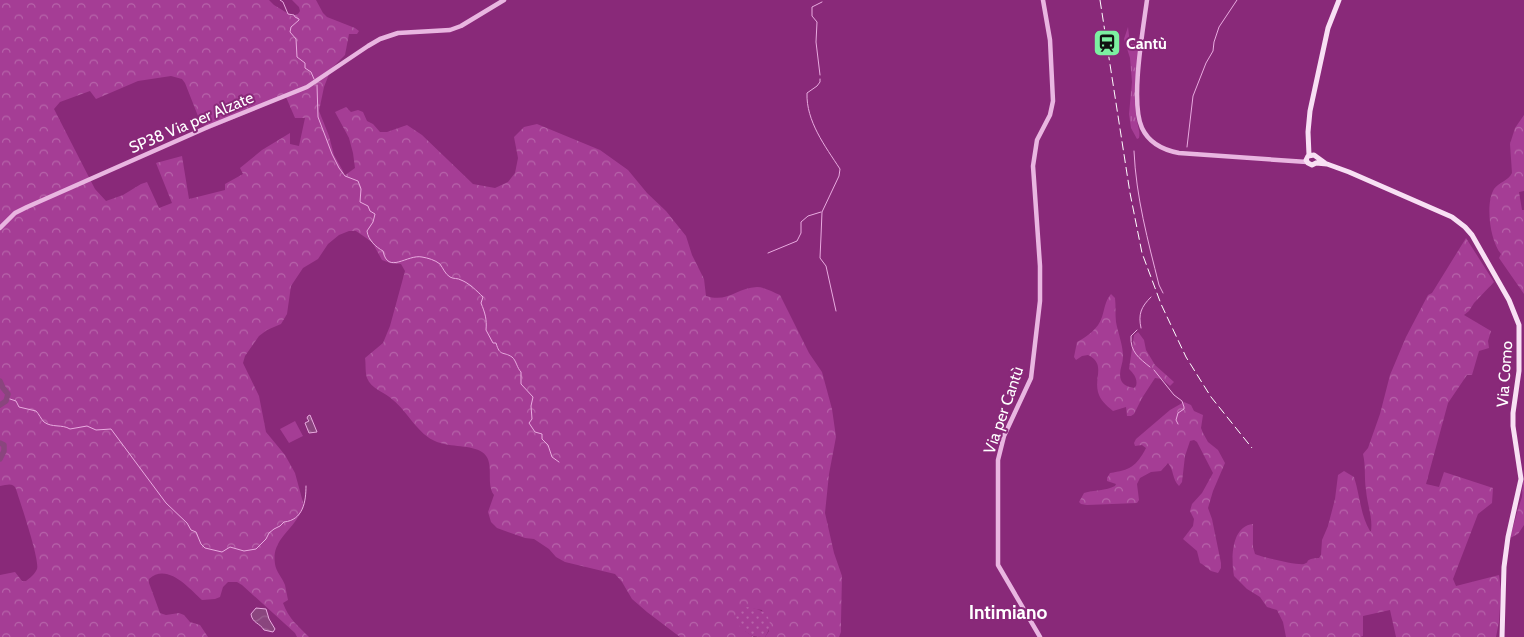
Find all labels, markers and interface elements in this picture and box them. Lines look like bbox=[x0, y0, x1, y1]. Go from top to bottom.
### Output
station icon: Cantù bbox=[1092, 28, 1122, 58]
place label: Cantù bbox=[1126, 34, 1167, 53]
street label: SP38 Via per Alzate bbox=[126, 88, 256, 157]
street label: Via Como bbox=[1493, 340, 1516, 408]
street label: Via per Cantù bbox=[980, 364, 1027, 456]
district label: Intimiano bbox=[969, 601, 1047, 624]

